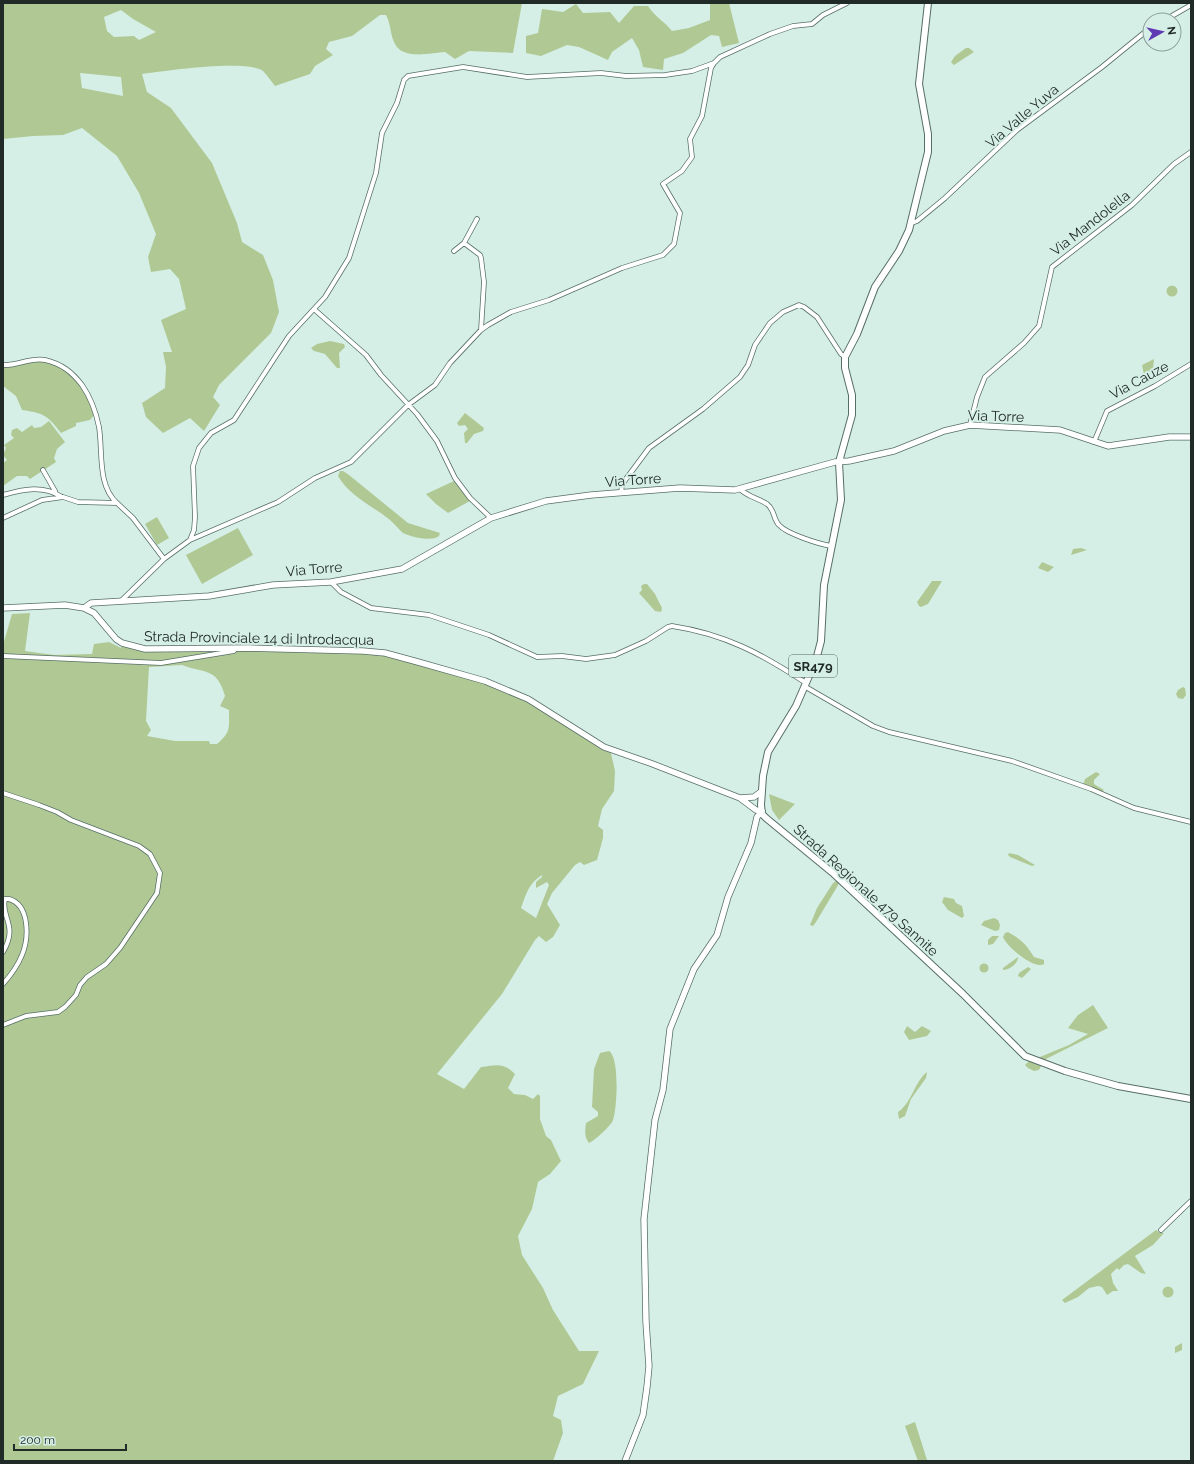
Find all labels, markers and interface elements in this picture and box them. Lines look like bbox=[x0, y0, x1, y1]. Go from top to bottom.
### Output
north arrow bbox=[1142, 12, 1182, 52]
text: N bbox=[1164, 26, 1178, 36]
street label: Via Valle Yuva bbox=[982, 81, 1062, 151]
street label: Via Mandolella bbox=[1047, 187, 1133, 259]
street label: Via Cauze bbox=[1107, 358, 1171, 402]
street label: Via Torre bbox=[967, 407, 1025, 425]
street label: Via Torre bbox=[604, 470, 662, 490]
street label: Via Torre bbox=[285, 559, 343, 579]
street label: Strada Provinciale 14 di Introdacqua bbox=[144, 628, 374, 648]
road number: SR479 bbox=[789, 655, 837, 677]
street label: Strada Regionale 479 Sannite bbox=[790, 821, 942, 959]
scale bar bbox=[14, 1426, 126, 1452]
text: 200 m bbox=[20, 1433, 55, 1447]

